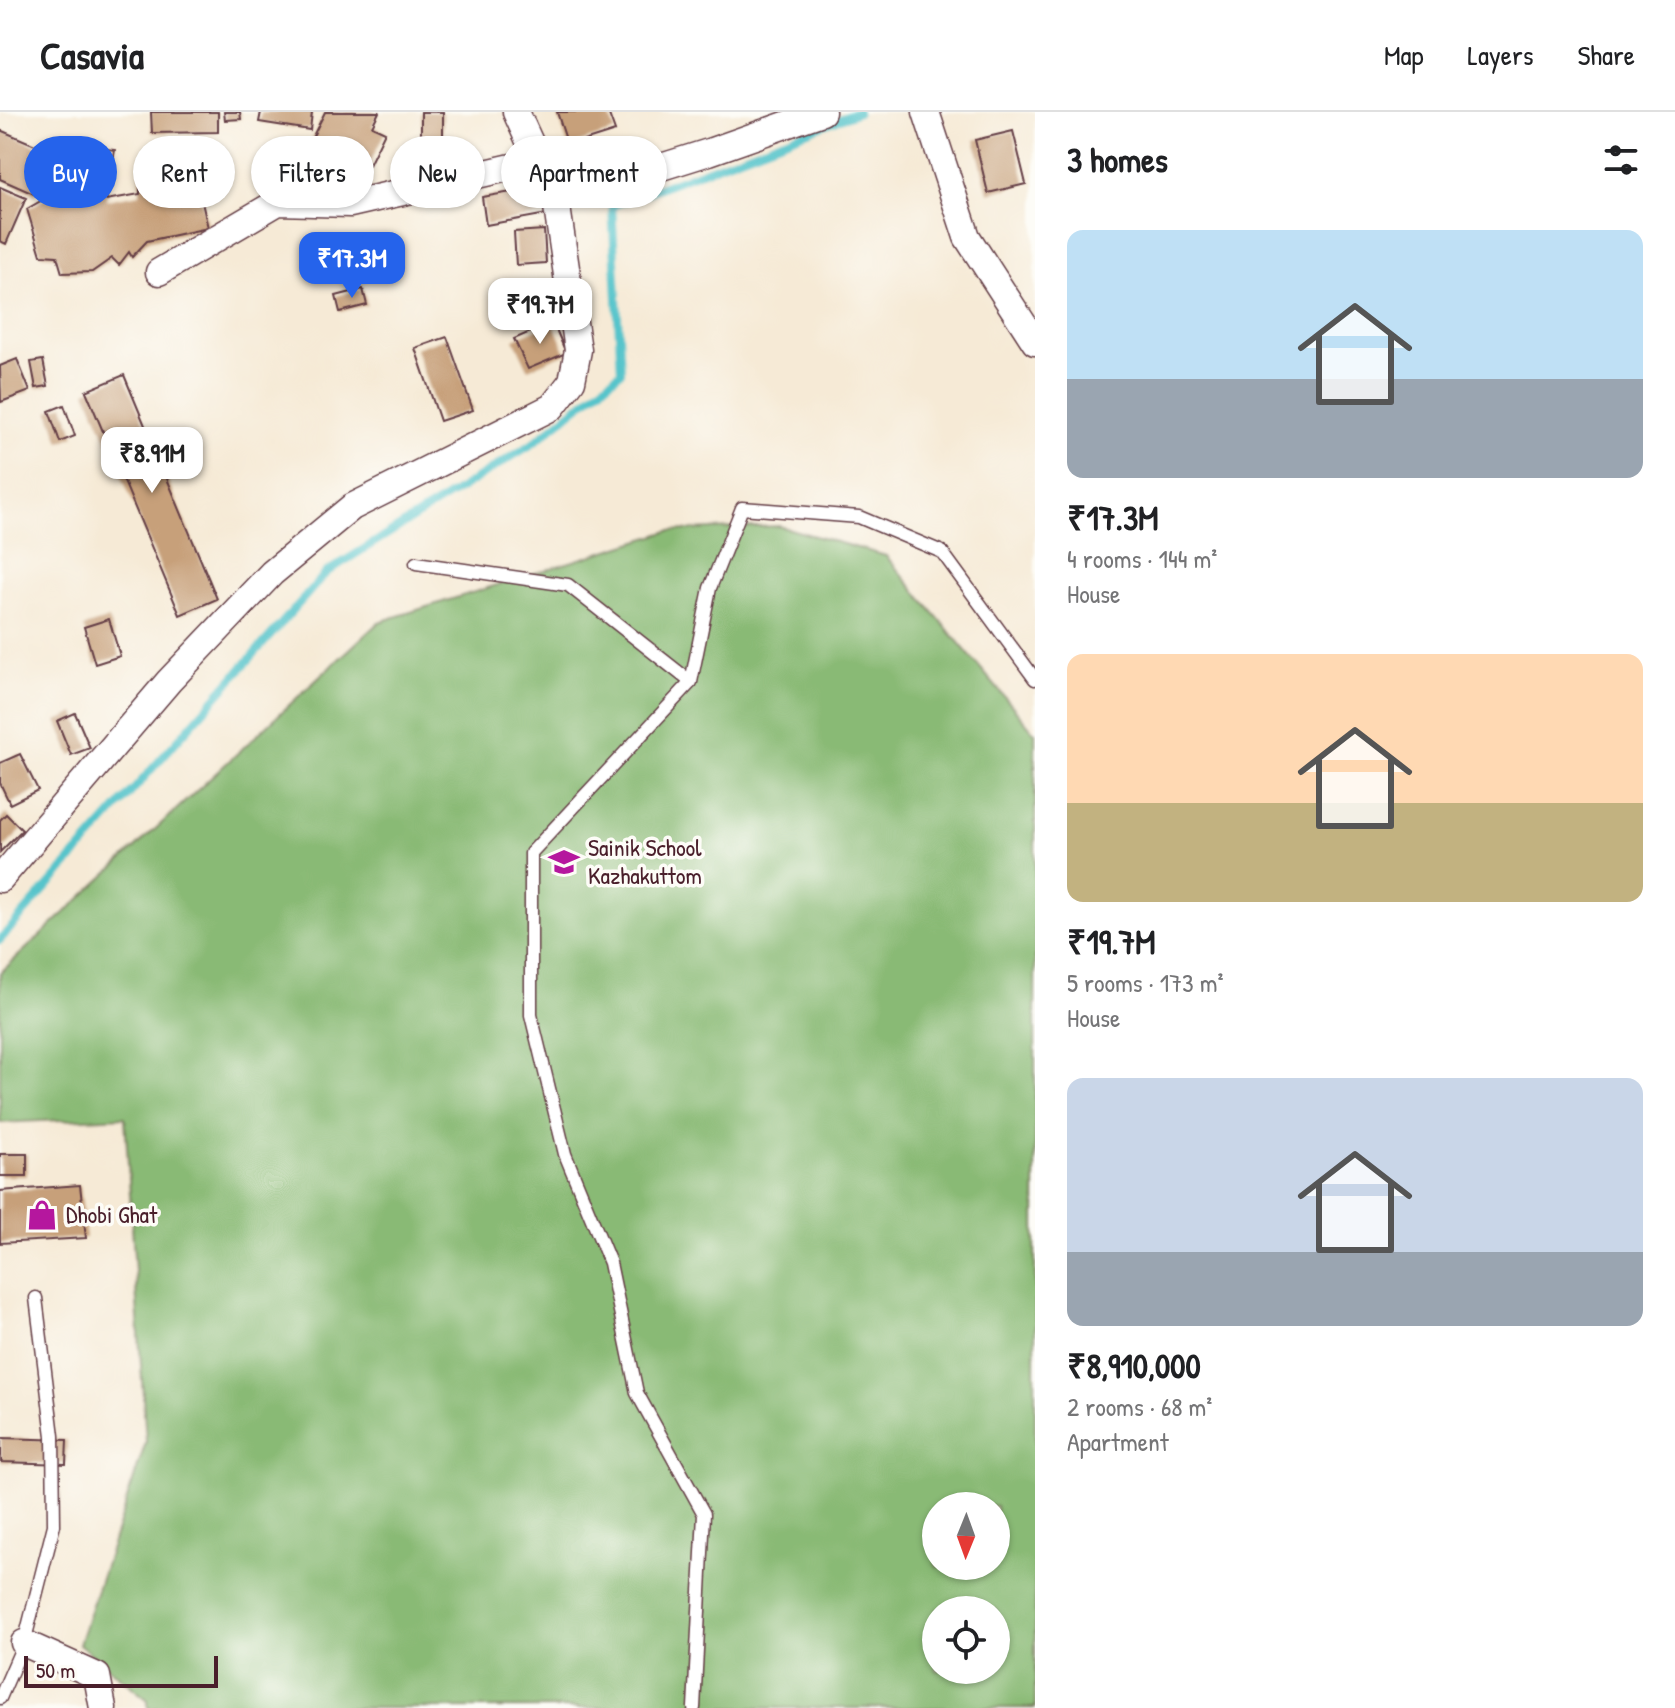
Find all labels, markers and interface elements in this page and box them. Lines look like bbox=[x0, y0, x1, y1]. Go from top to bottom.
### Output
text: Casavia bbox=[40, 29, 144, 81]
text: Map bbox=[1384, 36, 1424, 74]
text: Layers bbox=[1468, 36, 1533, 74]
text: Share bbox=[1577, 36, 1635, 74]
chip: Buy bbox=[24, 136, 117, 208]
chip: Rent bbox=[133, 136, 235, 208]
chip: Filters bbox=[251, 136, 374, 208]
chip: New bbox=[390, 136, 485, 208]
chip: Apartment bbox=[501, 136, 667, 208]
text: 3 homes bbox=[1067, 137, 1168, 183]
icon: filters bbox=[1599, 138, 1643, 182]
pin: ₹17.3M bbox=[287, 232, 417, 300]
text: ₹17.3M bbox=[317, 240, 387, 275]
pin: ₹19.7M bbox=[475, 278, 605, 346]
icon: home bbox=[1283, 282, 1427, 426]
text: ₹19.7M bbox=[506, 286, 574, 321]
pin: ₹8.91M bbox=[87, 427, 217, 495]
text: ₹8.91M bbox=[119, 435, 185, 470]
text: ₹17.3M bbox=[1067, 495, 1158, 541]
text: 4 rooms · 144 m² bbox=[1067, 541, 1217, 576]
text: House bbox=[1067, 576, 1120, 611]
icon: home bbox=[1283, 706, 1427, 850]
place label: Sainik School Kazhakuttom bbox=[588, 831, 702, 891]
school or university icon: Sainik School Kazhakuttom bbox=[547, 845, 581, 879]
text: ₹19.7M bbox=[1067, 919, 1156, 965]
text: 5 rooms · 173 m² bbox=[1067, 965, 1223, 1000]
text: House bbox=[1067, 1000, 1120, 1035]
icon: home bbox=[1283, 1130, 1427, 1274]
shop icon: Dhobi Ghat bbox=[25, 1198, 59, 1232]
place label: Dhobi Ghat bbox=[66, 1198, 158, 1230]
text: ₹8,910,000 bbox=[1067, 1343, 1201, 1389]
text: 2 rooms · 68 m² bbox=[1067, 1389, 1212, 1424]
text: Apartment bbox=[1067, 1424, 1169, 1459]
north arrow bbox=[922, 1492, 1010, 1580]
map controls bbox=[922, 1492, 1010, 1684]
button: locate bbox=[922, 1596, 1010, 1684]
scale bar bbox=[24, 1652, 218, 1688]
text: 50 m bbox=[36, 1655, 75, 1685]

